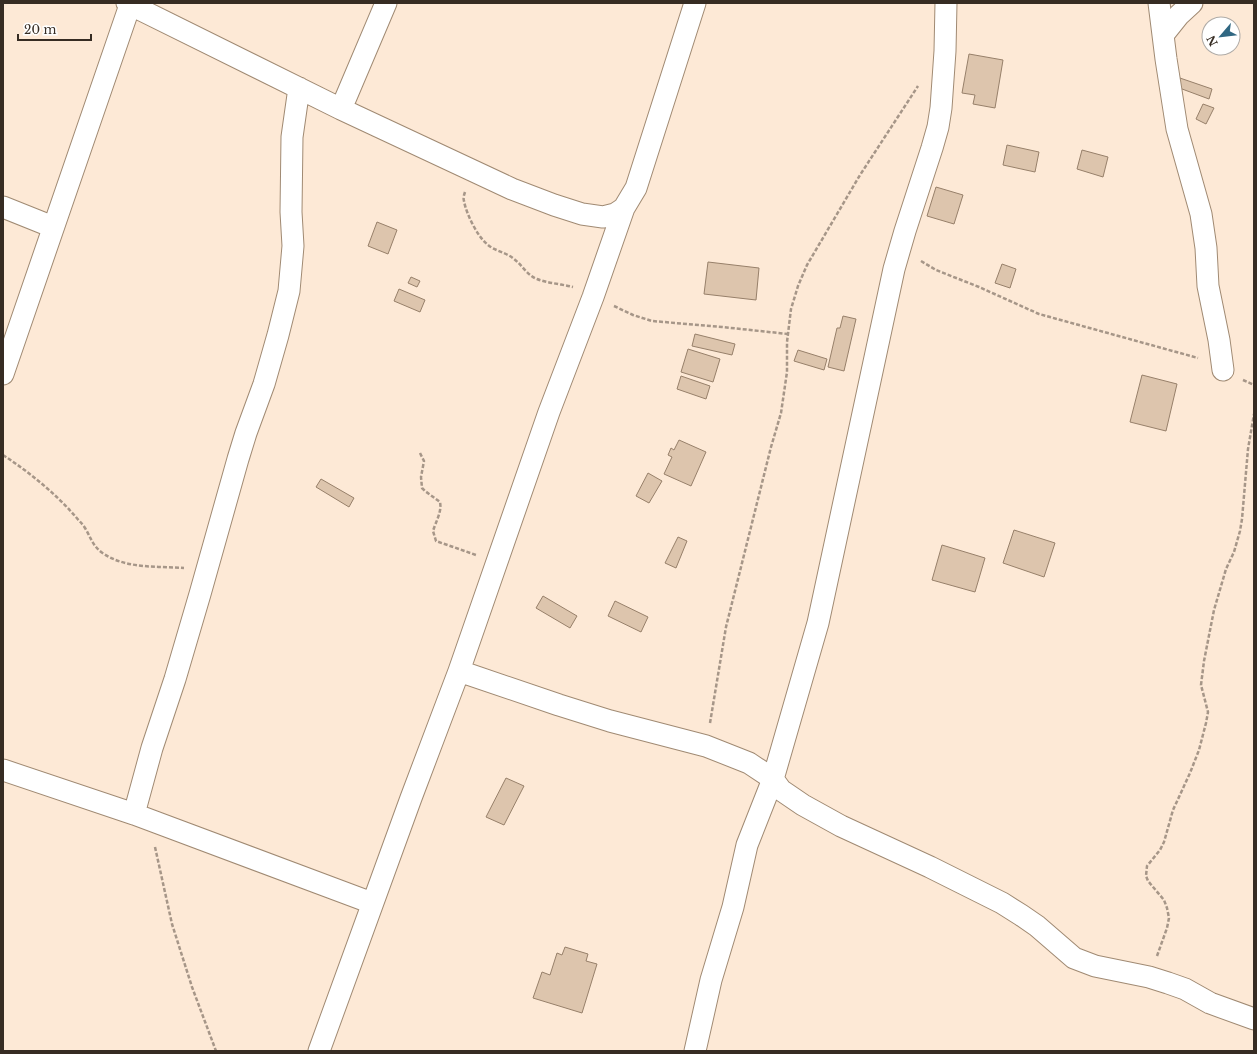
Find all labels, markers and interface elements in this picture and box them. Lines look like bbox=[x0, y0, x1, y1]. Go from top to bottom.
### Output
scale bar bbox=[18, 16, 91, 42]
north arrow bbox=[1201, 16, 1241, 56]
text: 20 m bbox=[24, 22, 56, 37]
text: N bbox=[1203, 32, 1221, 49]

